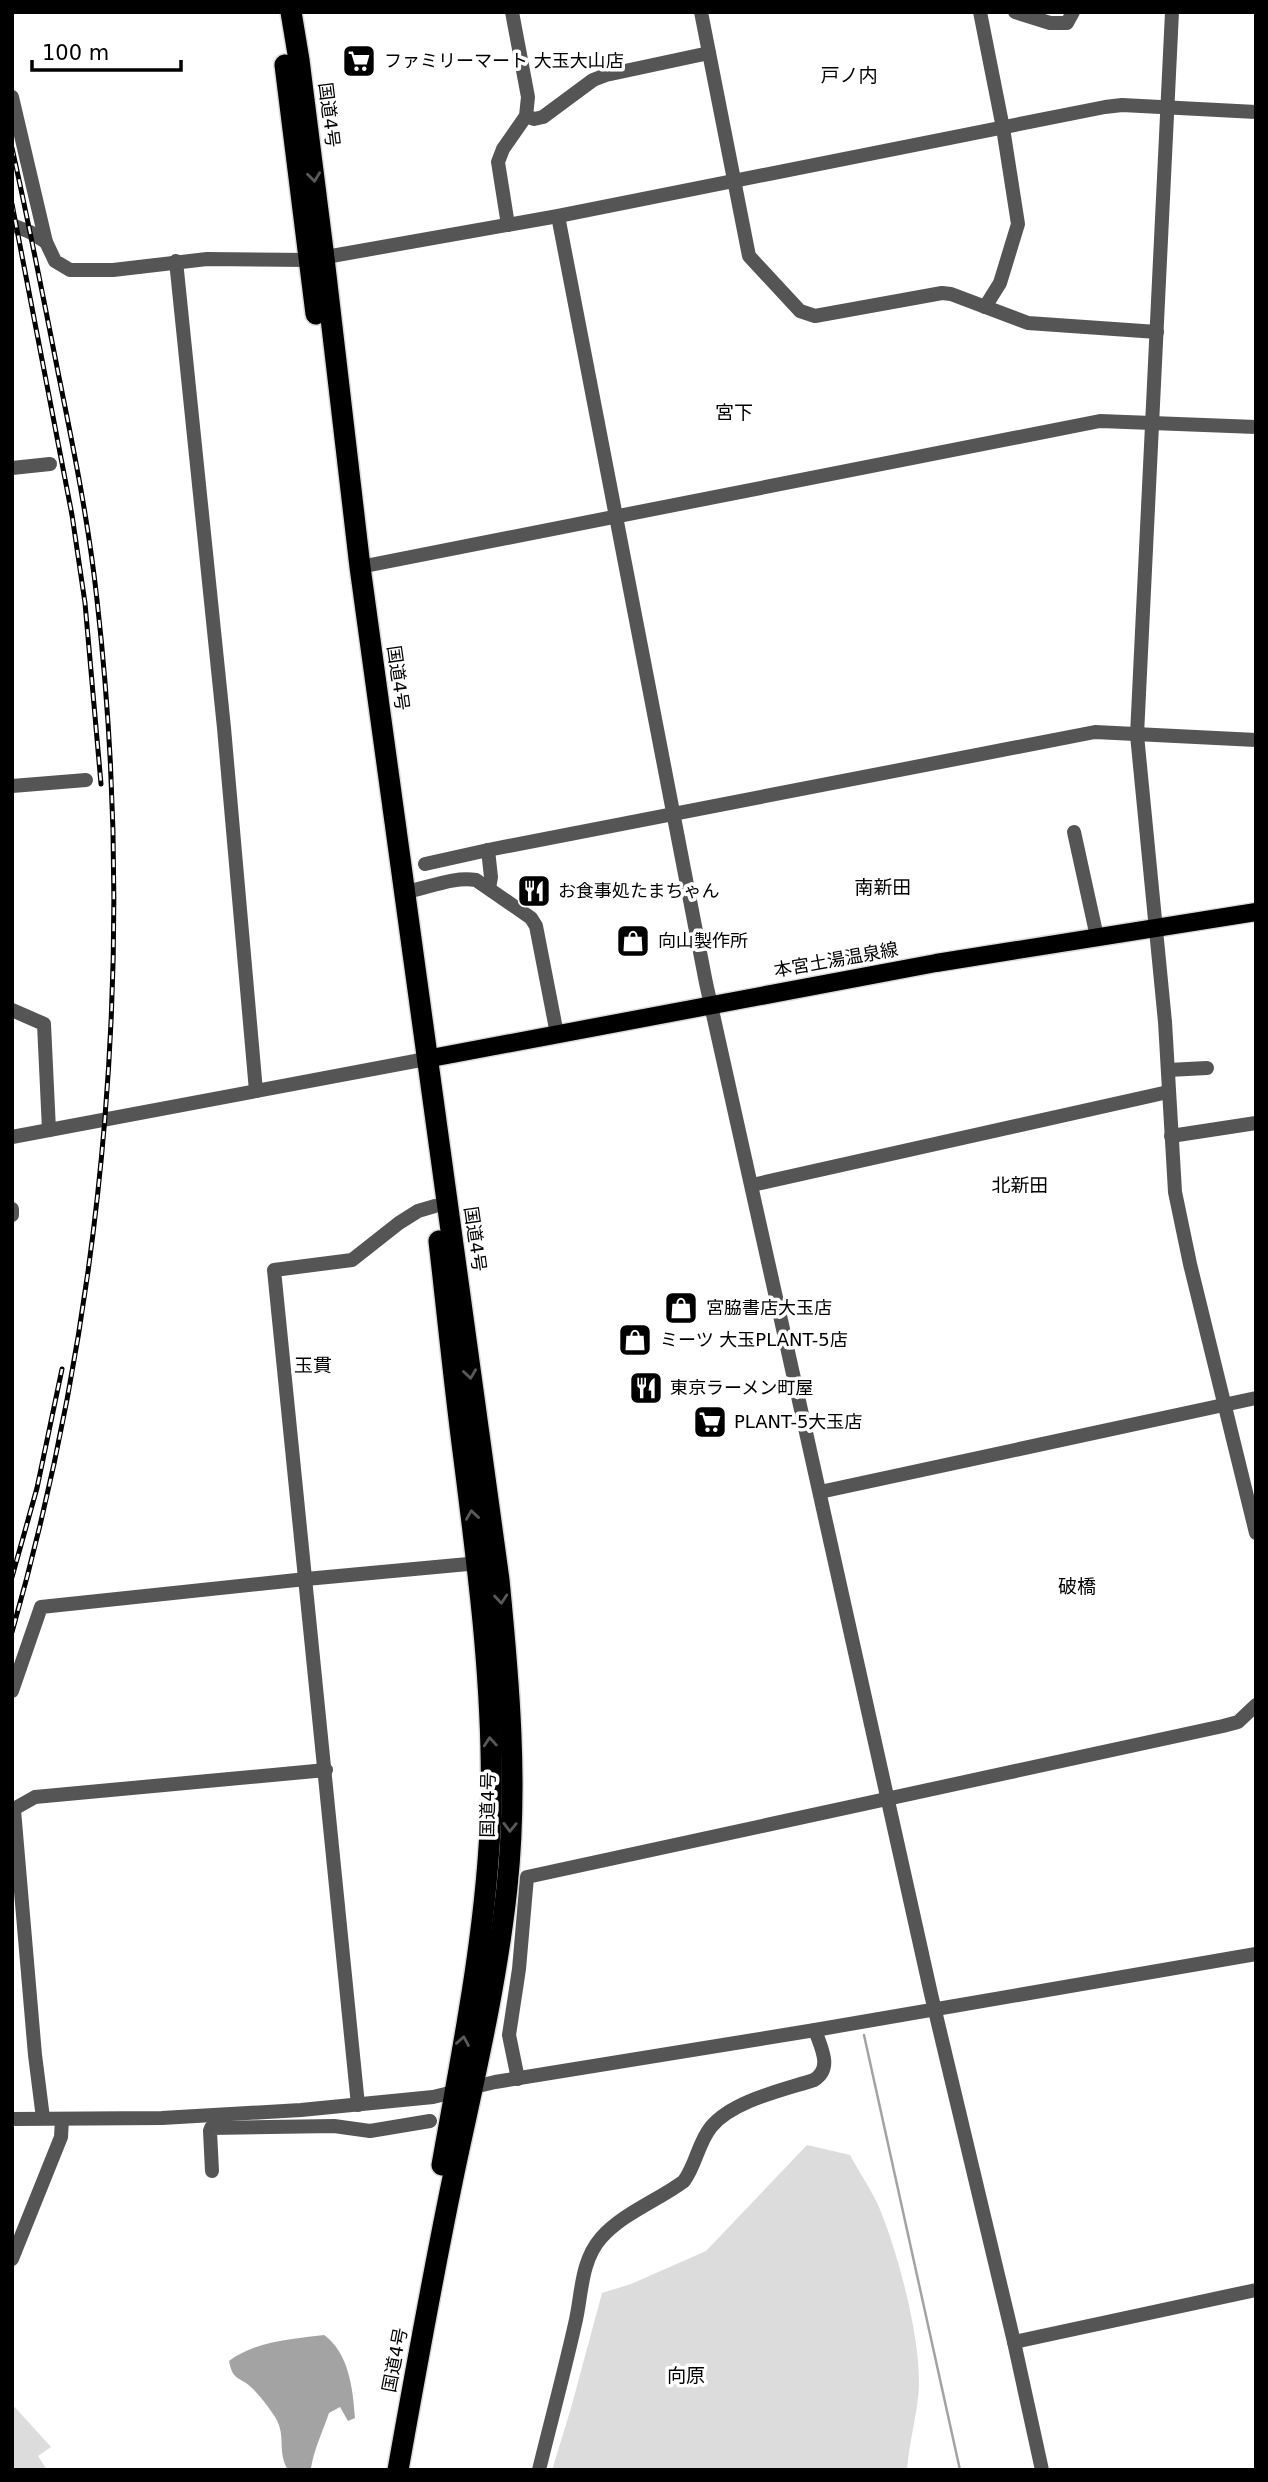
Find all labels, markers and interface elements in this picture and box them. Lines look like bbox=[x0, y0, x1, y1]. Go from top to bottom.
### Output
scale bar bbox=[32, 28, 180, 72]
text: 100 m bbox=[42, 41, 109, 65]
supermarket icon: ファミリーマート 大玉大山店 bbox=[340, 42, 378, 80]
place label: ファミリーマート 大玉大山店 bbox=[384, 50, 624, 71]
district label: 戸ノ内 bbox=[820, 64, 878, 86]
street label: 国道4号 bbox=[315, 81, 344, 149]
one-way arrow bbox=[306, 171, 321, 183]
district label: 宮下 bbox=[715, 401, 753, 423]
street label: 国道4号 bbox=[384, 644, 413, 712]
restaurant icon: お食事処たまちゃん bbox=[515, 872, 553, 910]
district label: 南新田 bbox=[854, 876, 912, 898]
place label: お食事処たまちゃん bbox=[558, 880, 719, 901]
shop icon: 向山製作所 bbox=[614, 922, 652, 960]
place label: 向山製作所 bbox=[658, 930, 748, 951]
street label: 本宮土湯温泉線 bbox=[772, 938, 900, 981]
district label: 北新田 bbox=[991, 1174, 1049, 1196]
street label: 国道4号 bbox=[461, 1205, 490, 1273]
shop icon: 宮脇書店大玉店 bbox=[662, 1289, 700, 1327]
place label: 宮脇書店大玉店 bbox=[706, 1297, 832, 1318]
shop icon: ミーツ 大玉PLANT-5店 bbox=[616, 1321, 654, 1359]
place label: ミーツ 大玉PLANT-5店 bbox=[660, 1329, 848, 1350]
district label: 玉貫 bbox=[294, 1354, 332, 1376]
one-way arrow bbox=[462, 1368, 477, 1380]
restaurant icon: 東京ラーメン町屋 bbox=[627, 1369, 665, 1407]
place label: 東京ラーメン町屋 bbox=[670, 1377, 813, 1398]
supermarket icon: PLANT-5大玉店 bbox=[691, 1403, 729, 1441]
place label: PLANT-5大玉店 bbox=[734, 1411, 862, 1432]
one-way arrow bbox=[464, 1509, 479, 1521]
district label: 破橋 bbox=[1058, 1575, 1096, 1597]
one-way arrow bbox=[493, 1594, 508, 1605]
one-way arrow bbox=[483, 1736, 498, 1747]
street label: 国道4号 bbox=[476, 1772, 499, 1838]
one-way arrow bbox=[503, 1821, 518, 1832]
one-way arrow bbox=[455, 2035, 470, 2047]
street label: 国道4号 bbox=[378, 2326, 411, 2394]
district label: 向原 bbox=[667, 2364, 705, 2386]

